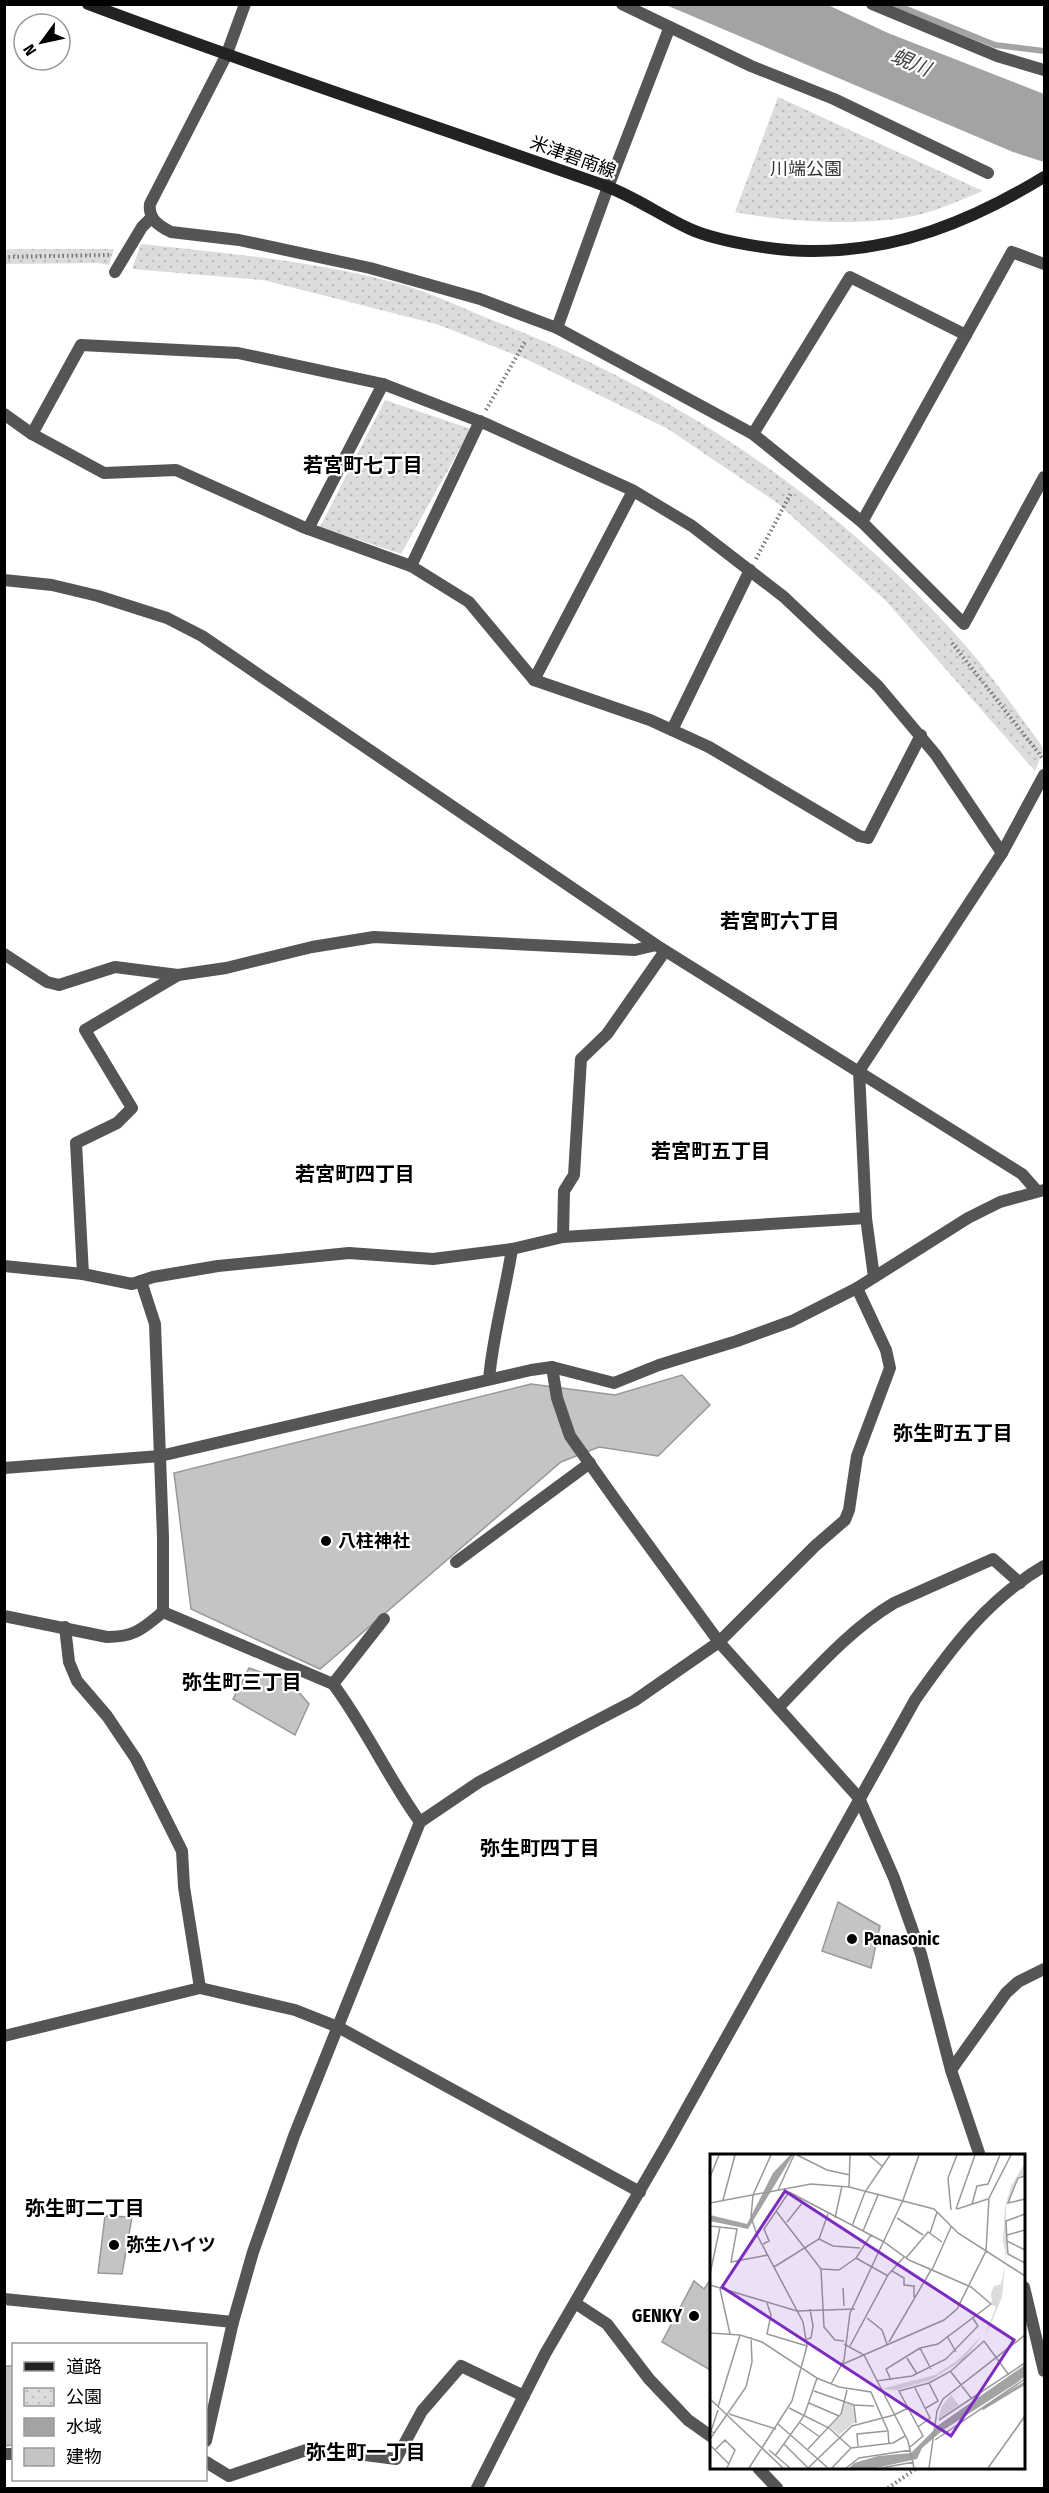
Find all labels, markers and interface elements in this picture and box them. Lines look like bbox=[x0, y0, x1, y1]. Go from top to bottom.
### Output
north arrow bbox=[12, 12, 72, 72]
text: N bbox=[19, 41, 40, 59]
water label: 蜆川 bbox=[888, 43, 936, 82]
street label: 米津碧南線 bbox=[527, 131, 619, 183]
park label: 川端公園 bbox=[770, 158, 842, 180]
district label: 若宮町七丁目 bbox=[303, 453, 423, 477]
district label: 若宮町六丁目 bbox=[720, 909, 840, 933]
district label: 若宮町五丁目 bbox=[651, 1139, 771, 1163]
district label: 若宮町四丁目 bbox=[295, 1162, 415, 1186]
district label: 弥生町五丁目 bbox=[893, 1421, 1013, 1445]
place label: 八柱神社 bbox=[338, 1530, 410, 1552]
marker: 八柱神社 bbox=[319, 1534, 333, 1548]
district label: 弥生町三丁目 bbox=[182, 1670, 302, 1694]
district label: 弥生町四丁目 bbox=[480, 1836, 600, 1860]
place label: Panasonic bbox=[864, 1928, 940, 1950]
marker: Panasonic bbox=[845, 1932, 859, 1946]
inset map bbox=[710, 2154, 1025, 2469]
district label: 弥生町二丁目 bbox=[25, 2196, 145, 2220]
place label: 弥生ハイツ bbox=[126, 2234, 216, 2256]
marker: 弥生ハイツ bbox=[107, 2238, 121, 2252]
place label: GENKY bbox=[632, 2305, 682, 2327]
marker: GENKY bbox=[687, 2309, 701, 2323]
legend bbox=[12, 2343, 207, 2481]
text: 道路 bbox=[66, 2356, 102, 2378]
text: 公園 bbox=[66, 2386, 102, 2408]
text: 水域 bbox=[66, 2416, 102, 2438]
district label: 弥生町一丁目 bbox=[306, 2440, 426, 2464]
text: 建物 bbox=[66, 2446, 102, 2468]

